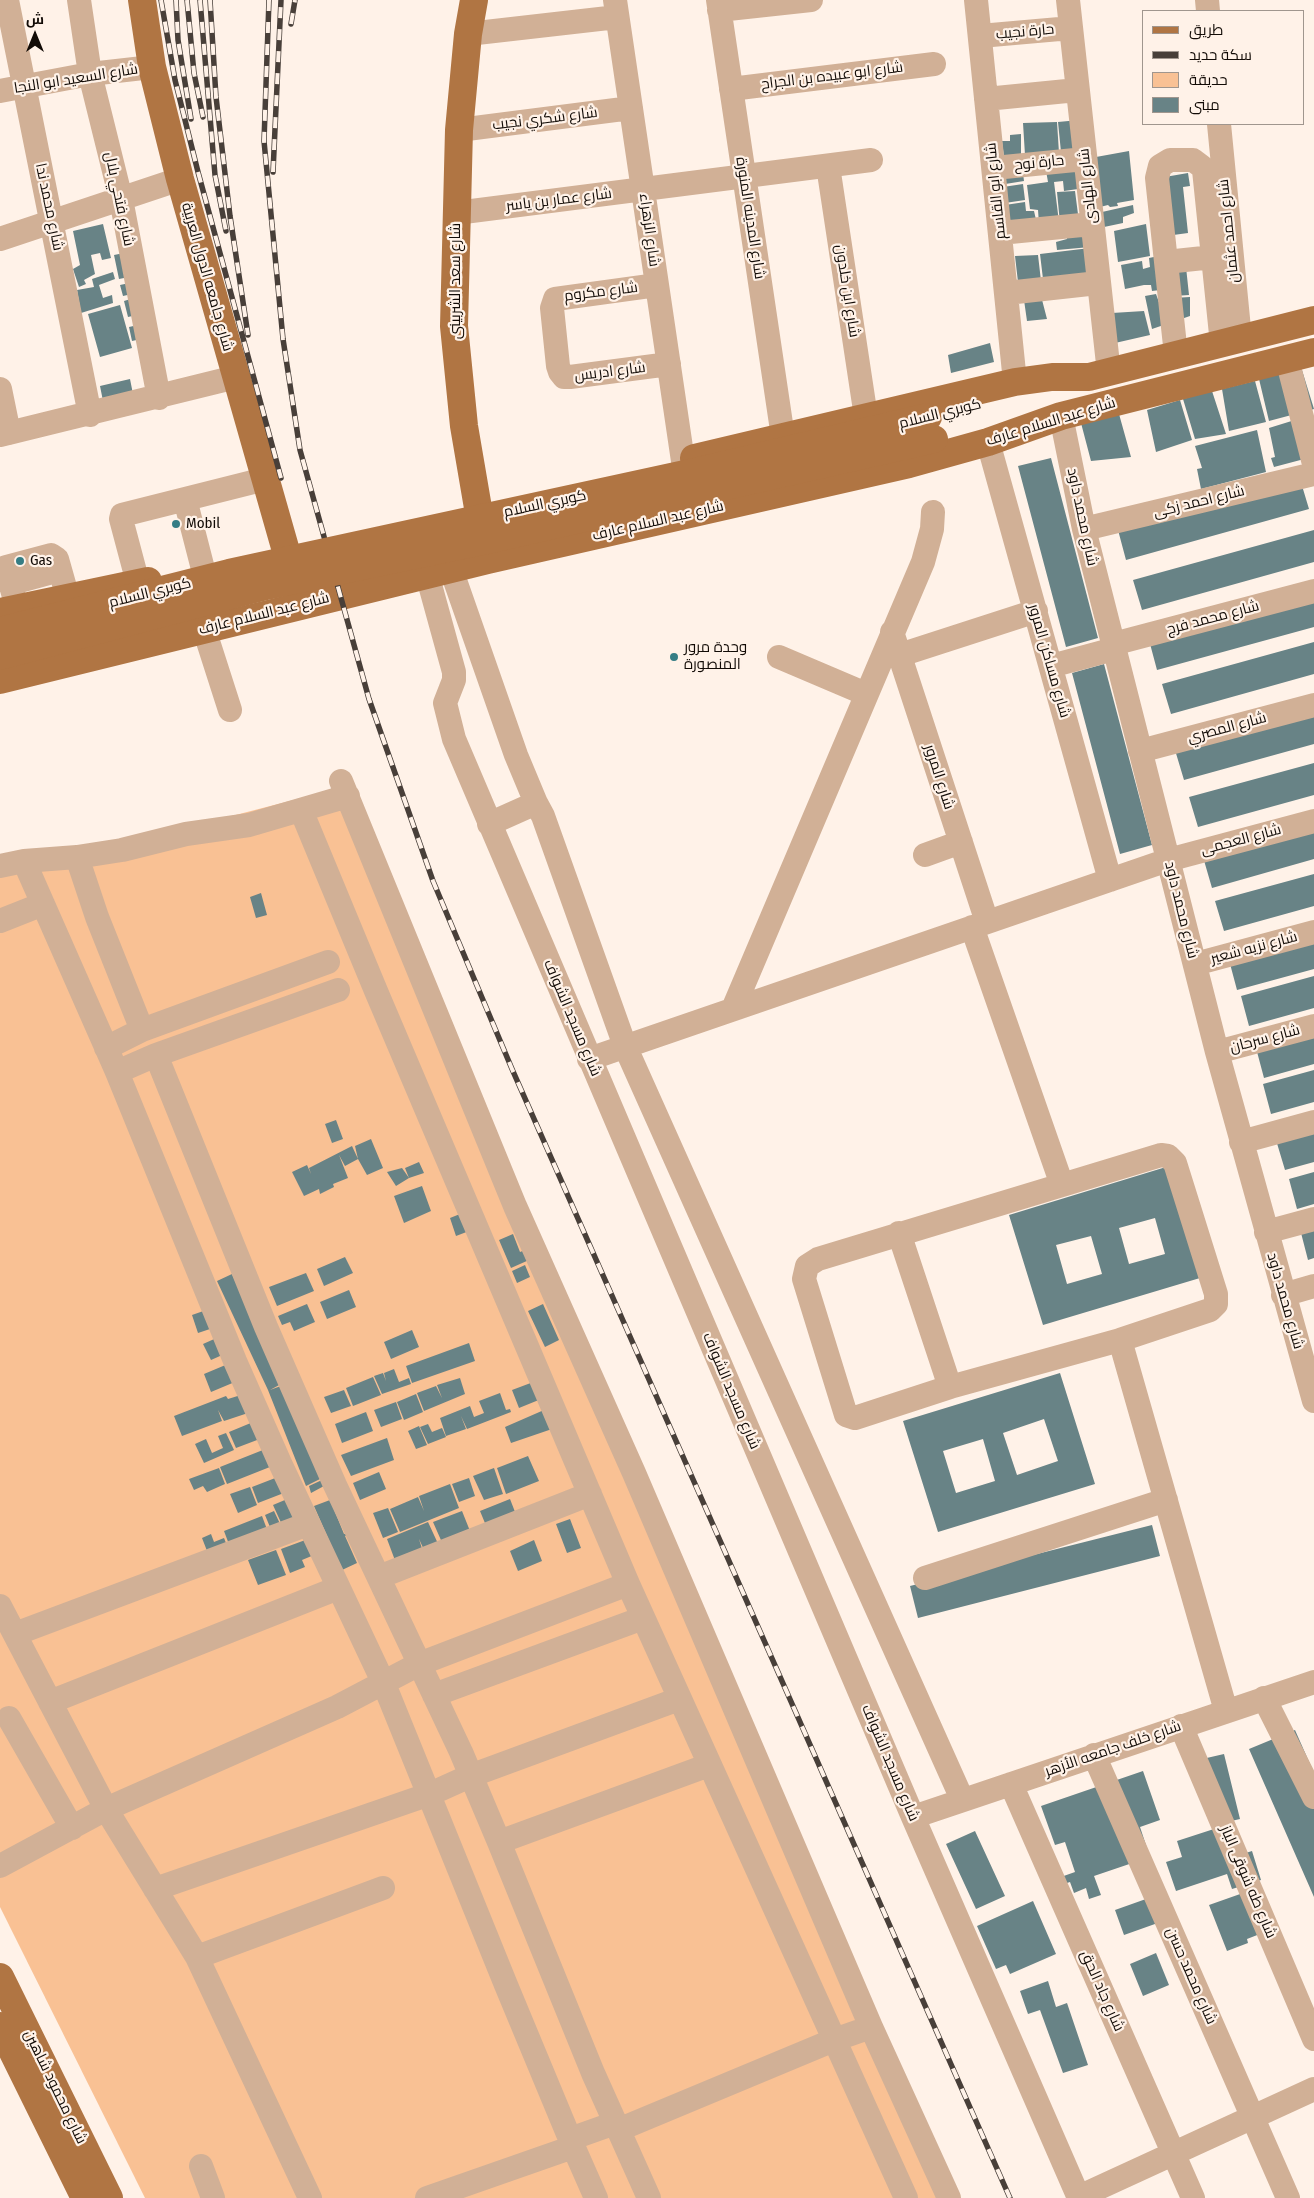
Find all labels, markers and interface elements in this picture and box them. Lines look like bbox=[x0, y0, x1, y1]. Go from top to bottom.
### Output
north arrow bbox=[10, 10, 60, 60]
legend bbox=[1142, 10, 1304, 125]
text: ش bbox=[26, 11, 44, 28]
street label: حارة نجيب bbox=[995, 20, 1055, 44]
text: طريق bbox=[1189, 21, 1223, 39]
text: سكة حديد bbox=[1189, 46, 1252, 64]
street label: شارع ابو عبيده بن الجراح bbox=[760, 58, 904, 94]
street label: شارع السعيد ابو النجا bbox=[13, 60, 139, 98]
text: حديقة bbox=[1189, 71, 1228, 89]
text: مبنى bbox=[1189, 96, 1220, 114]
street label: شارع شكري نجيب bbox=[491, 104, 599, 134]
street label: شارع ابو القاسم bbox=[982, 142, 1010, 240]
street label: شارع الهادى bbox=[1075, 147, 1101, 225]
street label: شارع فتحي بلال bbox=[100, 150, 138, 248]
street label: حارة نوح bbox=[1013, 151, 1065, 175]
street label: شارع المدينه المنورة bbox=[731, 156, 769, 280]
street label: شارع محمد ندا bbox=[31, 162, 67, 252]
street label: شارع احمد عثمان bbox=[1215, 178, 1243, 284]
street label: شارع عمار بن ياسر bbox=[505, 185, 613, 215]
street label: شارع الزهراء bbox=[635, 192, 663, 268]
street label: شارع جامعه الدول العربية bbox=[177, 201, 237, 353]
street label: شارع سعد الشربينى bbox=[447, 223, 465, 339]
street label: شارع ابن خلدون bbox=[831, 243, 863, 339]
street label: شارع مكروم bbox=[563, 279, 639, 305]
street label: شارع ادريس bbox=[573, 359, 647, 385]
street label: شارع عبد السلام عارف bbox=[984, 394, 1118, 450]
street label: كوبري السلام bbox=[897, 395, 983, 433]
street label: شارع محمد داود bbox=[1063, 466, 1101, 568]
street label: شارع احمد زكى bbox=[1152, 482, 1246, 522]
street label: كوبري السلام bbox=[502, 486, 588, 522]
street label: شارع عبد السلام عارف bbox=[591, 497, 725, 545]
place label: Mobil bbox=[186, 515, 220, 533]
marker: Mobil bbox=[170, 518, 182, 530]
place label: Gas bbox=[30, 552, 52, 570]
marker: Gas bbox=[14, 555, 26, 567]
street label: كوبري السلام bbox=[107, 574, 193, 612]
street label: شارع عبد السلام عارف bbox=[197, 589, 331, 639]
street label: شارع محمد فرج bbox=[1165, 597, 1261, 639]
street label: شارع مساكن المرور bbox=[1024, 602, 1074, 720]
place label: وحدة مرور المنصورة bbox=[684, 639, 747, 674]
marker: وحدة مرور المنصورة bbox=[668, 651, 680, 663]
street label: شارع المصري bbox=[1186, 709, 1268, 747]
street label: شارع المرور bbox=[920, 742, 958, 812]
street label: شارع العجمى bbox=[1199, 821, 1283, 859]
street label: شارع محمد داود bbox=[1160, 859, 1202, 961]
street label: شارع نزيه شعير bbox=[1209, 928, 1299, 968]
street label: شارع مسجد الشواف bbox=[539, 957, 605, 1079]
street label: شارع سرحان bbox=[1228, 1021, 1302, 1057]
street label: شارع محمد داود bbox=[1263, 1251, 1307, 1351]
street label: شارع مسجد الشواف bbox=[698, 1330, 764, 1452]
street label: شارع مسجد الشواف bbox=[857, 1702, 923, 1824]
street label: شارع خلف جامعه الأزهر bbox=[1042, 1717, 1184, 1781]
street label: شارع طه شوقى الباز bbox=[1216, 1823, 1280, 1941]
street label: شارع محمد حسن bbox=[1162, 1925, 1220, 2027]
street label: شارع جاد الحق bbox=[1076, 1948, 1128, 2034]
street label: شارع محمود شاهين bbox=[20, 2027, 90, 2147]

